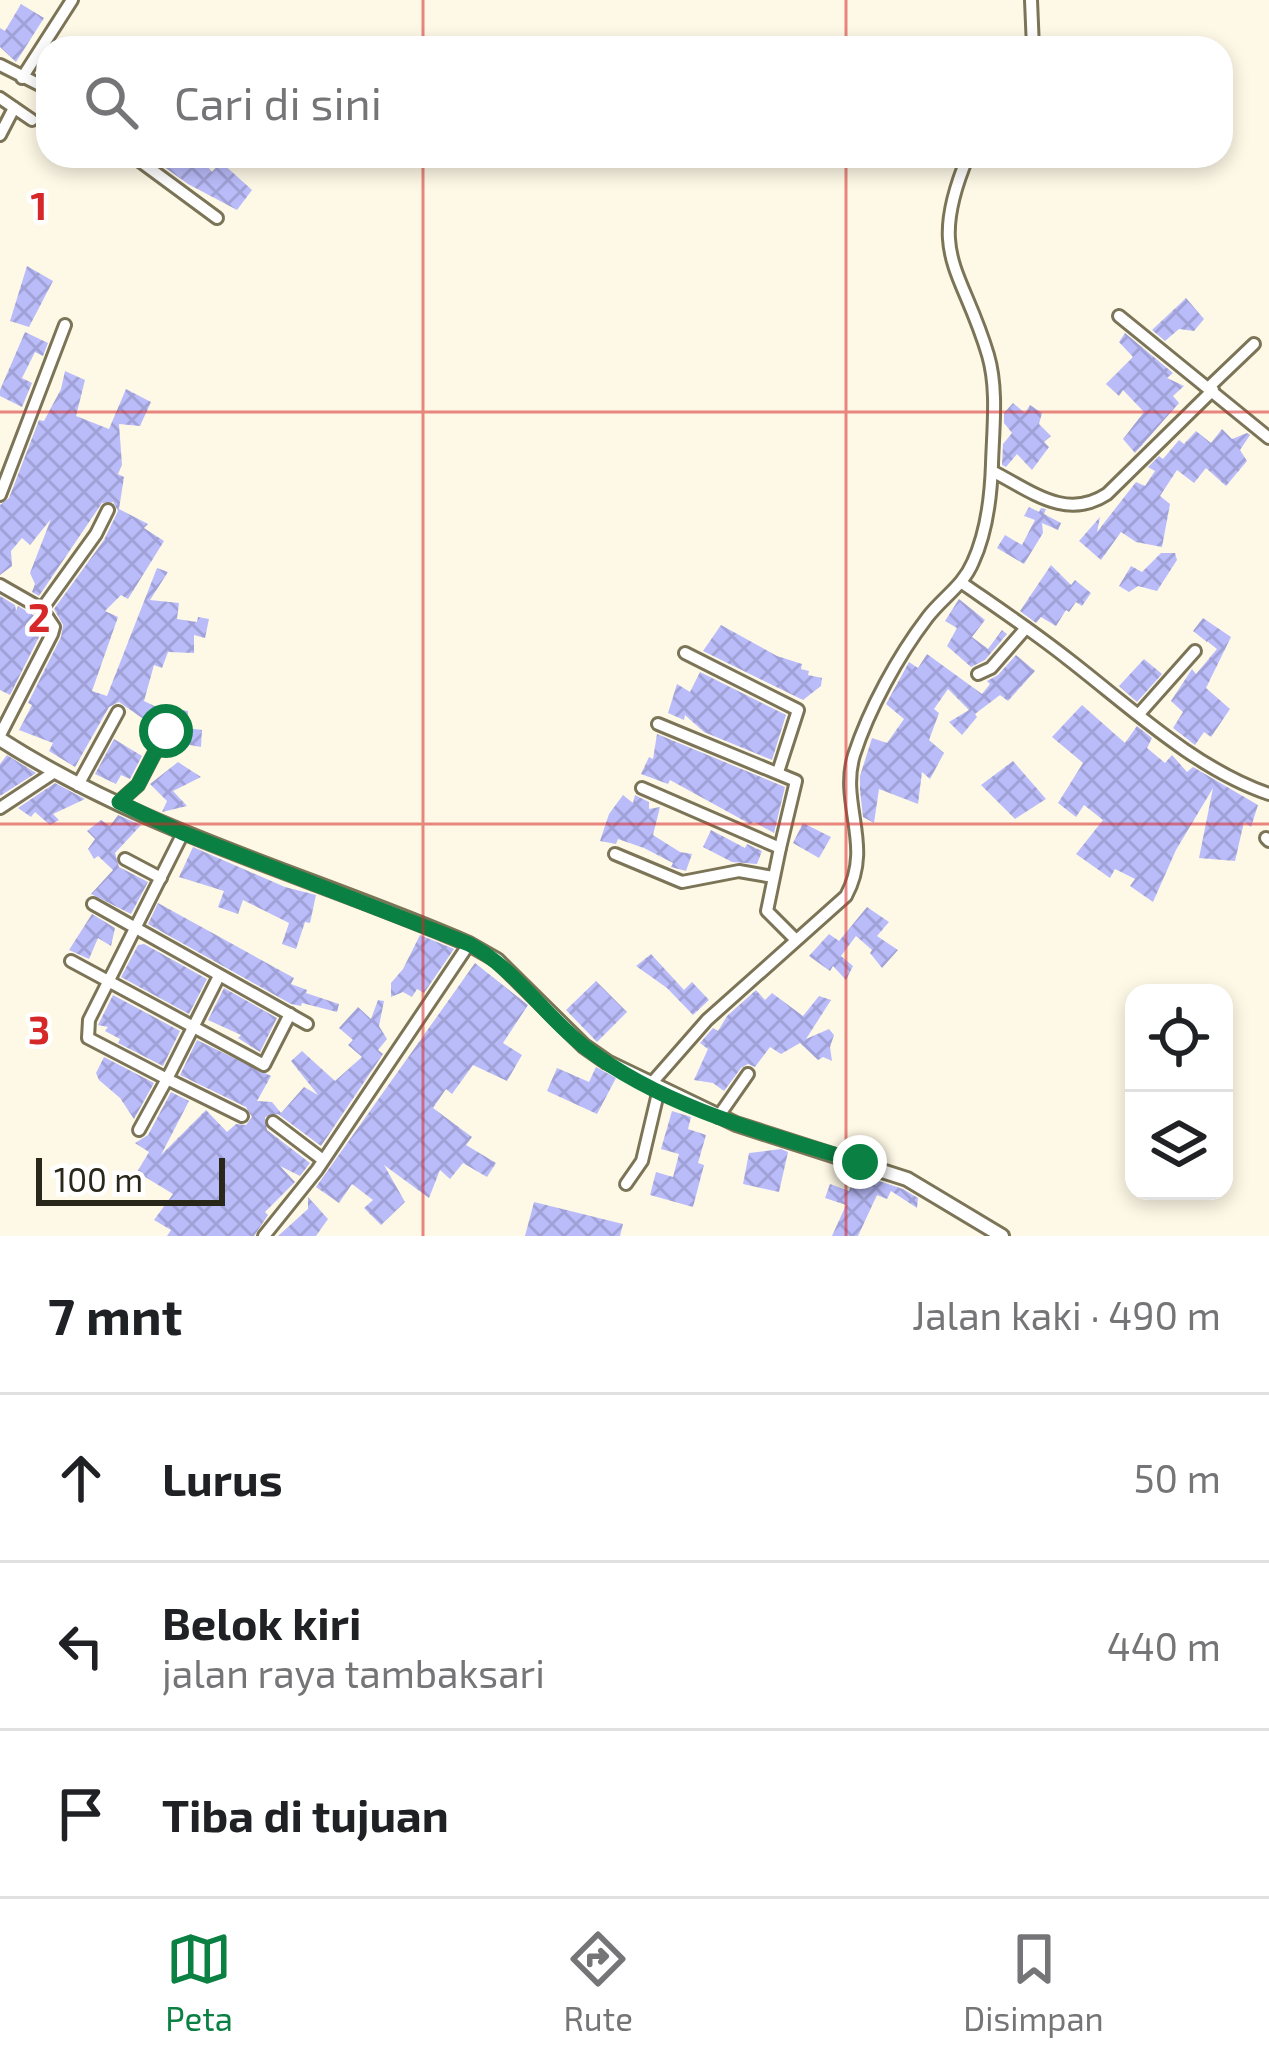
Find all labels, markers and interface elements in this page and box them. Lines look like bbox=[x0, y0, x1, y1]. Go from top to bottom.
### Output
search box bbox=[36, 36, 1233, 168]
icon: search bbox=[78, 69, 144, 135]
text: Cari di sini bbox=[174, 75, 382, 129]
text: 1 bbox=[31, 181, 47, 228]
text: 2 bbox=[28, 593, 50, 640]
route start bbox=[139, 704, 193, 758]
map controls bbox=[1125, 984, 1233, 1200]
button: locate bbox=[1125, 984, 1233, 1092]
text: 3 bbox=[28, 1005, 50, 1052]
button: layers bbox=[1125, 1092, 1233, 1200]
route end bbox=[833, 1135, 887, 1189]
scale bar bbox=[36, 1152, 225, 1205]
text: 100 m bbox=[54, 1159, 143, 1199]
text: 7 mnt bbox=[48, 1284, 182, 1345]
text: Jalan kaki · 490 m bbox=[912, 1291, 1221, 1338]
icon: ahead bbox=[48, 1445, 114, 1511]
text: Lurus bbox=[162, 1451, 283, 1505]
text: 50 m bbox=[1134, 1454, 1221, 1501]
text: Belok kiri bbox=[162, 1595, 361, 1649]
icon: left bbox=[48, 1613, 114, 1679]
text: 440 m bbox=[1107, 1622, 1221, 1669]
text: jalan raya tambaksari bbox=[162, 1649, 545, 1696]
icon: arrive bbox=[48, 1781, 114, 1847]
text: Tiba di tujuan bbox=[162, 1787, 449, 1841]
tab: Peta bbox=[165, 1926, 233, 2038]
tab: Rute bbox=[563, 1926, 633, 2038]
tab: Disimpan bbox=[963, 1926, 1104, 2038]

